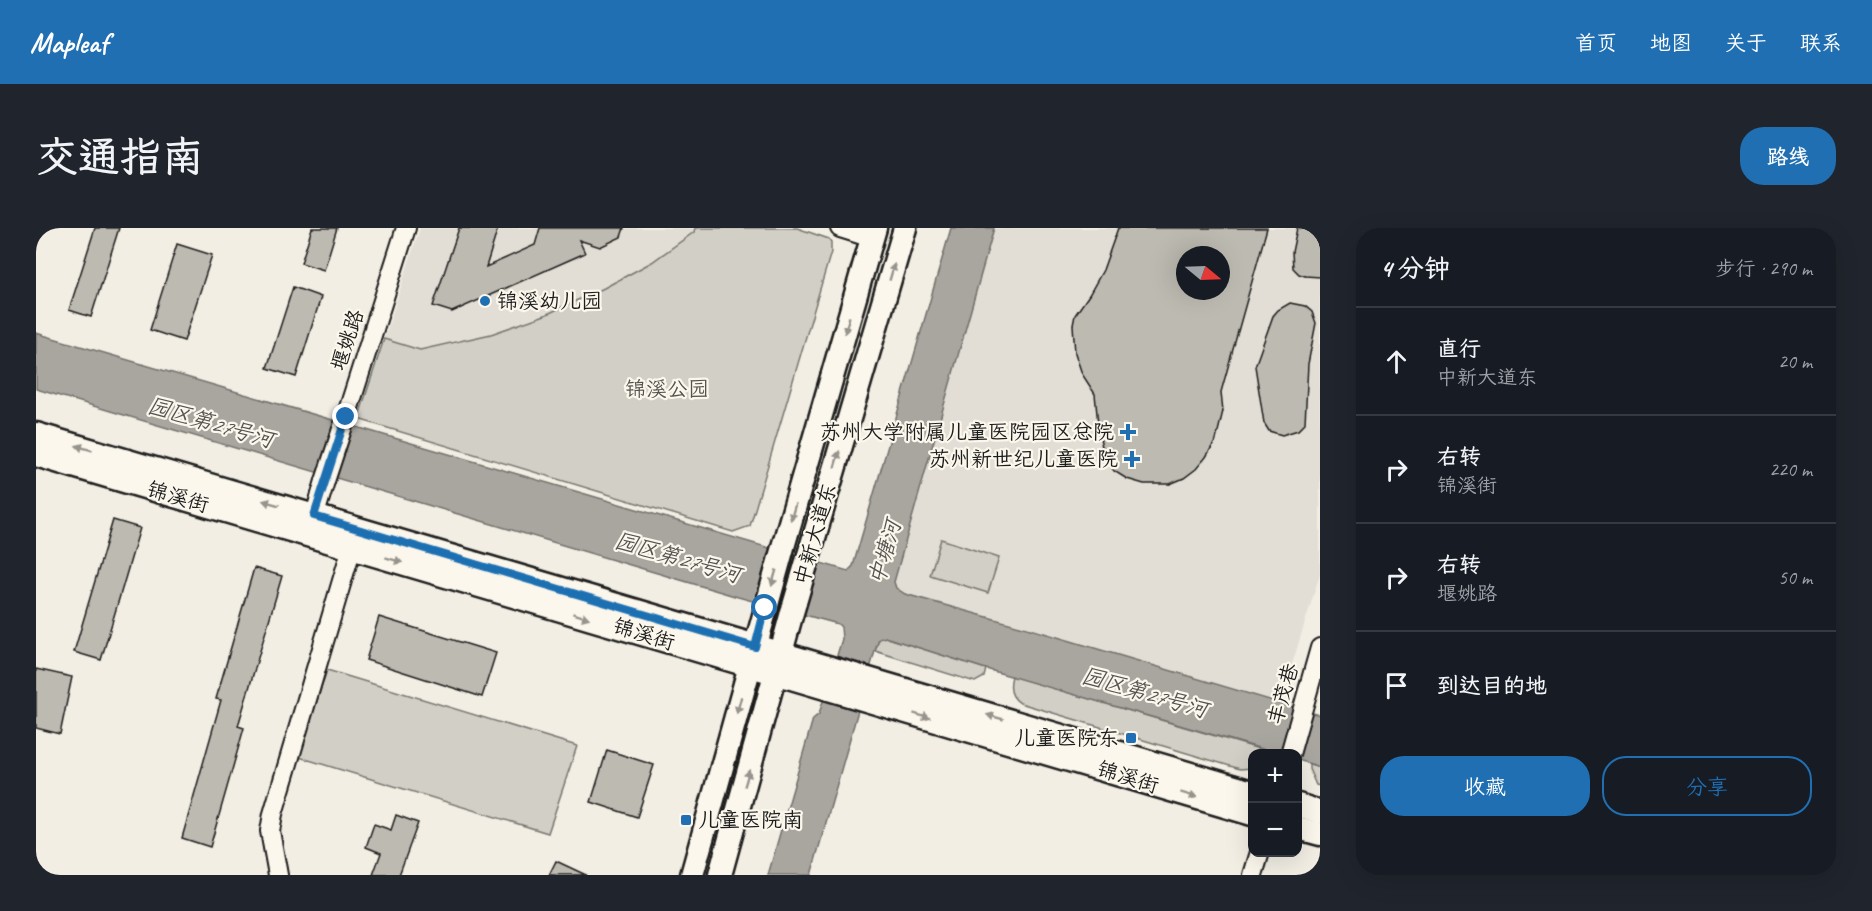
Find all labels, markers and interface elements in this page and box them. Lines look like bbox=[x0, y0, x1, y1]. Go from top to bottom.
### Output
text: Mapleaf bbox=[30, 25, 108, 60]
text: 首页 bbox=[1575, 30, 1617, 56]
text: 地图 bbox=[1650, 30, 1692, 56]
text: 关于 bbox=[1725, 30, 1767, 56]
text: 联系 bbox=[1800, 30, 1842, 56]
button: 路线 bbox=[1740, 127, 1836, 185]
text: 交通指南 bbox=[36, 131, 204, 184]
north arrow bbox=[1176, 246, 1230, 300]
text: 4 分钟 bbox=[1380, 252, 1450, 285]
text: 步行 · 290 m bbox=[1716, 256, 1812, 281]
one-way arrow bbox=[888, 263, 897, 281]
place label: 锦溪幼儿园 bbox=[497, 288, 602, 314]
marker: 锦溪幼儿园 bbox=[478, 294, 492, 308]
street label: 堰姚路 bbox=[325, 306, 369, 374]
one-way arrow bbox=[842, 316, 851, 334]
text: 直行 bbox=[1437, 335, 1481, 363]
icon: ahead bbox=[1380, 345, 1413, 378]
text: 20 m bbox=[1778, 349, 1812, 374]
text: 中新大道东 bbox=[1437, 365, 1537, 390]
park label: 锦溪公园 bbox=[625, 376, 709, 402]
water label: 园区第27号河 bbox=[144, 392, 280, 455]
route end bbox=[332, 403, 358, 429]
place label: 苏州大学附属儿童医院园区总院 bbox=[820, 419, 1114, 445]
marker: 苏州大学附属儿童医院园区总院 bbox=[1119, 423, 1137, 441]
one-way arrow bbox=[75, 443, 93, 452]
text: 右转 bbox=[1437, 443, 1481, 471]
place label: 苏州新世纪儿童医院 bbox=[929, 446, 1118, 472]
one-way arrow bbox=[833, 450, 842, 468]
marker: 苏州新世纪儿童医院 bbox=[1123, 450, 1141, 468]
icon: right bbox=[1380, 453, 1413, 486]
text: 220 m bbox=[1769, 457, 1812, 482]
text: 锦溪街 bbox=[1437, 473, 1497, 498]
street label: 锦溪街 bbox=[144, 476, 212, 518]
street label: 中新大道东 bbox=[788, 480, 842, 588]
one-way arrow bbox=[262, 498, 280, 507]
one-way arrow bbox=[788, 503, 797, 521]
water label: 中塘河 bbox=[862, 514, 908, 588]
water label: 园区第27号河 bbox=[611, 527, 747, 590]
text: 右转 bbox=[1437, 551, 1481, 579]
one-way arrow bbox=[385, 556, 403, 565]
icon: right bbox=[1380, 561, 1413, 594]
text: 50 m bbox=[1778, 565, 1812, 590]
one-way arrow bbox=[769, 569, 778, 587]
text: 堰姚路 bbox=[1437, 581, 1497, 606]
route start bbox=[751, 594, 777, 620]
one-way arrow bbox=[572, 612, 590, 621]
street label: 锦溪街 bbox=[610, 612, 678, 656]
street label: 丰茂巷 bbox=[1262, 660, 1304, 728]
water label: 园区第27号河 bbox=[1078, 662, 1214, 725]
icon: arrive bbox=[1380, 669, 1413, 702]
text: 到达目的地 bbox=[1437, 672, 1547, 700]
one-way arrow bbox=[734, 696, 743, 714]
one-way arrow bbox=[913, 712, 931, 721]
one-way arrow bbox=[986, 712, 1004, 721]
place label: 儿童医院东 bbox=[1014, 725, 1119, 751]
marker: 儿童医院东 bbox=[1124, 731, 1138, 745]
map controls bbox=[1248, 749, 1302, 857]
button: + bbox=[1248, 749, 1302, 803]
street label: 锦溪街 bbox=[1094, 755, 1162, 799]
button: 收藏 bbox=[1380, 756, 1590, 816]
button: 分享 bbox=[1602, 756, 1812, 816]
one-way arrow bbox=[742, 769, 752, 787]
one-way arrow bbox=[1180, 791, 1198, 800]
button: − bbox=[1248, 803, 1302, 857]
place label: 儿童医院南 bbox=[698, 807, 803, 833]
marker: 儿童医院南 bbox=[679, 813, 693, 827]

